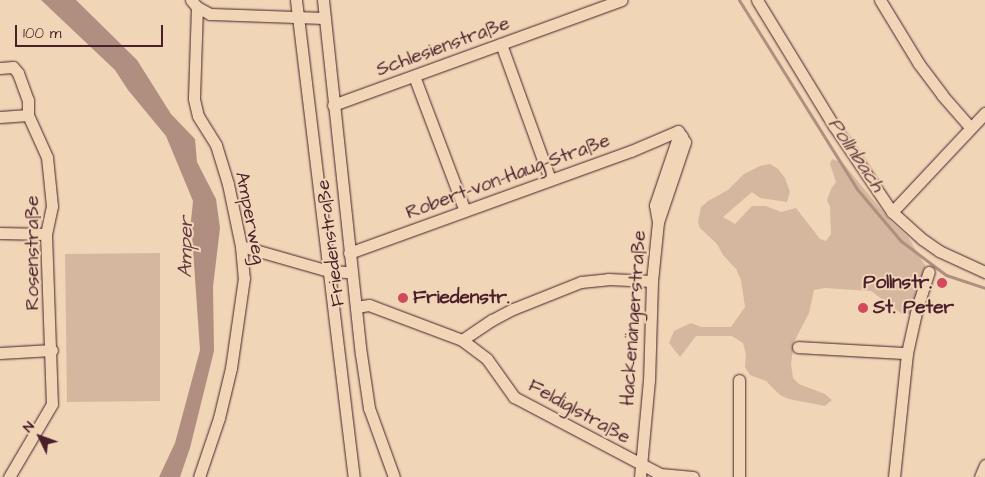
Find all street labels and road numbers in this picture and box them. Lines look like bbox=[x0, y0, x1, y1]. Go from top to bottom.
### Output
street label: Schlesienstraße bbox=[373, 12, 513, 82]
street label: Robert-von-Haug-Straße bbox=[403, 129, 613, 225]
street label: Amperweg bbox=[230, 170, 270, 266]
street label: Friedenstraße bbox=[312, 178, 350, 308]
street label: Rosenstraße bbox=[22, 196, 44, 310]
street label: Hackenängerstraße bbox=[617, 230, 651, 406]
street label: Feldiglstraße bbox=[524, 375, 634, 449]

